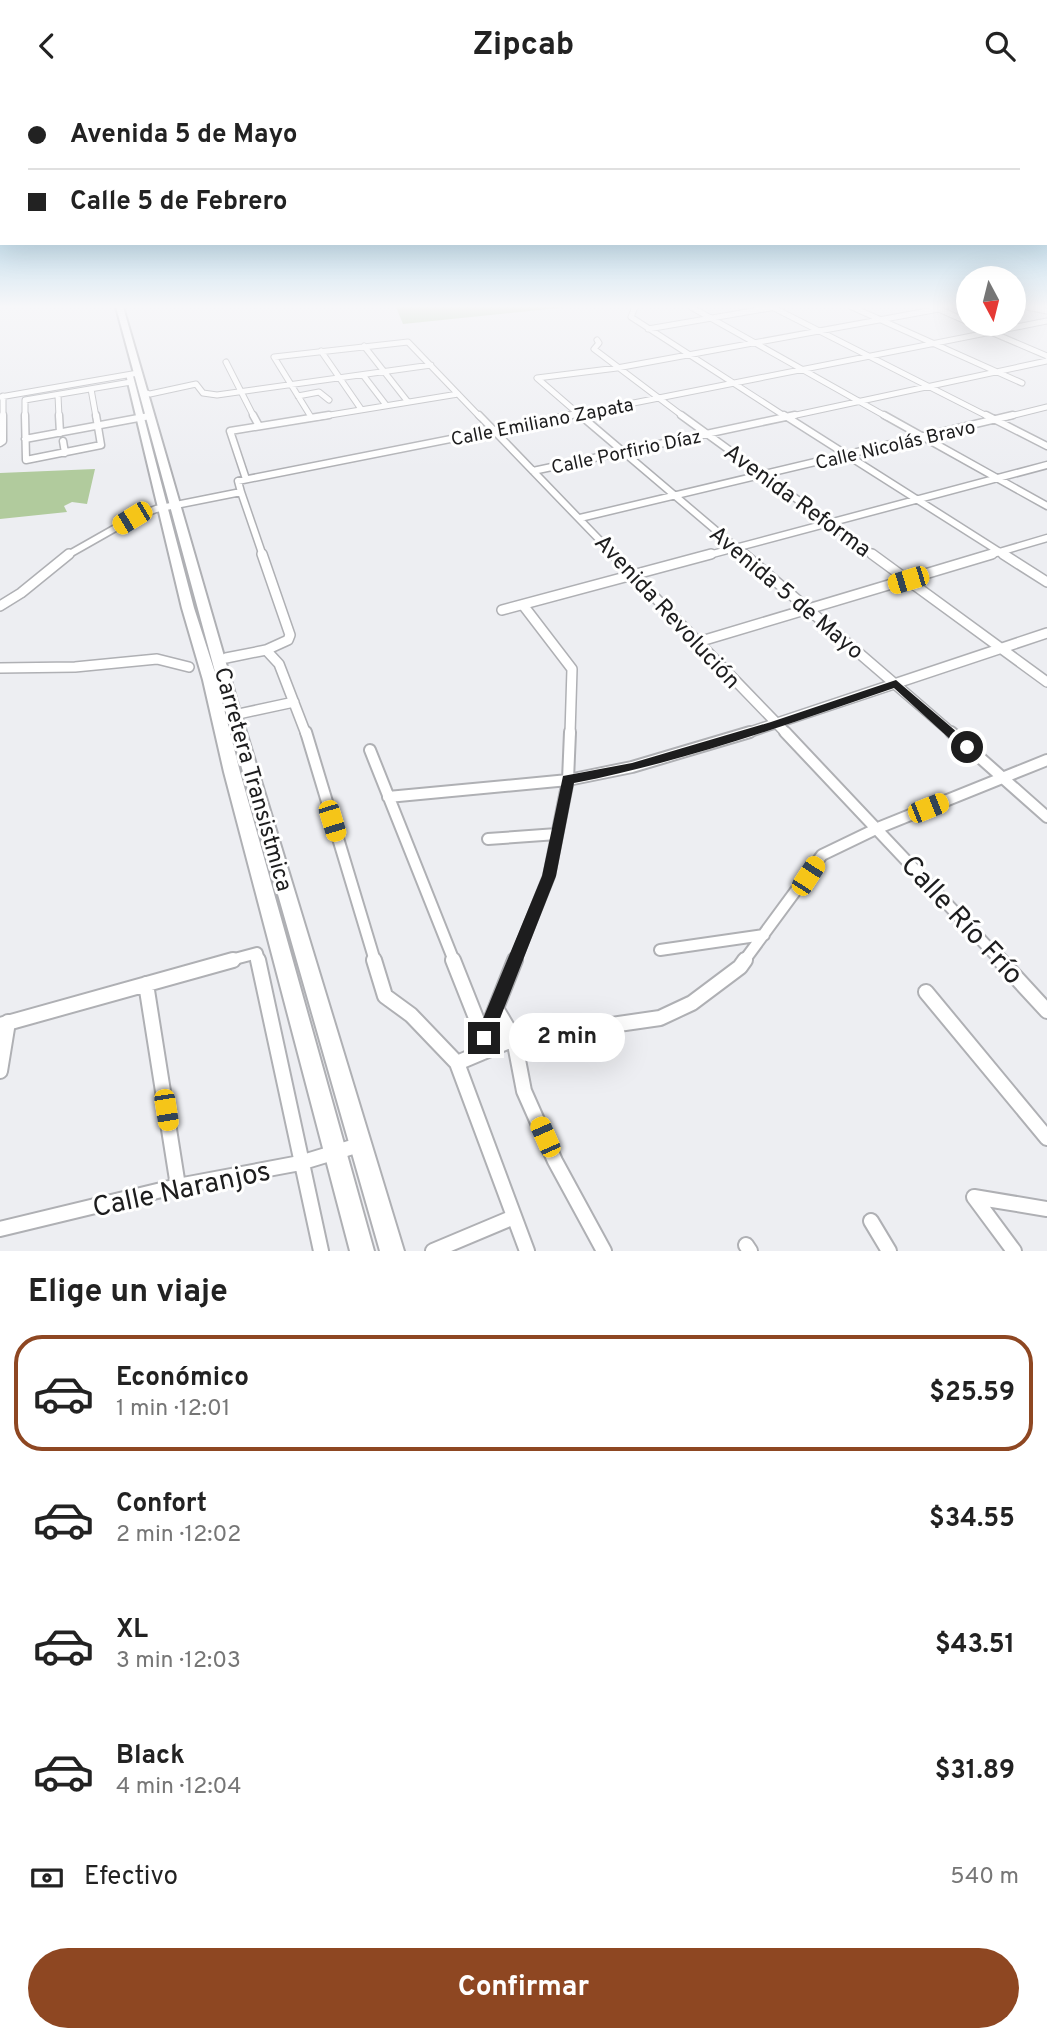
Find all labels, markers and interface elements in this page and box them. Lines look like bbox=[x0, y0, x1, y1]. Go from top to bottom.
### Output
text: Zipcab bbox=[473, 26, 574, 66]
icon: back bbox=[28, 27, 66, 65]
icon: search bbox=[981, 27, 1019, 65]
text: Avenida 5 de Mayo bbox=[70, 119, 298, 152]
text: Calle 5 de Febrero bbox=[70, 186, 287, 219]
north arrow bbox=[956, 266, 1026, 336]
map controls bbox=[956, 266, 1026, 336]
street label: Calle Emiliano Zapata bbox=[449, 393, 636, 452]
street label: Calle Nicolás Bravo bbox=[813, 416, 978, 476]
street label: Calle Porfirio Díaz bbox=[549, 425, 704, 481]
street label: Avenida Reforma bbox=[717, 439, 876, 565]
car bbox=[109, 498, 156, 538]
street label: Avenida 5 de Mayo bbox=[702, 521, 869, 667]
street label: Avenida Revolución bbox=[587, 529, 745, 696]
car bbox=[885, 564, 932, 596]
street label: Carretera Transistmica bbox=[206, 664, 297, 895]
route start bbox=[951, 731, 983, 763]
car bbox=[905, 790, 952, 826]
car bbox=[316, 798, 349, 844]
street label: Calle Río Frío bbox=[892, 849, 1030, 993]
car bbox=[788, 853, 829, 899]
callout: 2 min bbox=[508, 1013, 624, 1063]
route end bbox=[468, 1022, 500, 1054]
text: 2 min bbox=[537, 1023, 597, 1052]
car bbox=[153, 1088, 180, 1132]
car bbox=[527, 1114, 564, 1160]
street label: Calle Naranjos bbox=[89, 1155, 274, 1227]
text: Elige un viaje bbox=[28, 1273, 228, 1313]
icon: car bbox=[32, 1362, 95, 1425]
text: Económico bbox=[116, 1362, 249, 1395]
text: $25.59 bbox=[929, 1377, 1015, 1410]
text: 1 min · 12:01 bbox=[116, 1395, 230, 1424]
icon: car bbox=[32, 1488, 95, 1551]
text: Confort bbox=[116, 1488, 207, 1521]
text: $34.55 bbox=[929, 1503, 1015, 1536]
text: 2 min · 12:02 bbox=[116, 1521, 241, 1550]
icon: car bbox=[32, 1614, 95, 1677]
text: XL bbox=[116, 1614, 148, 1647]
text: $43.51 bbox=[935, 1629, 1015, 1662]
text: 3 min · 12:03 bbox=[116, 1647, 241, 1676]
icon: car bbox=[32, 1740, 95, 1803]
text: Black bbox=[116, 1740, 185, 1773]
text: $31.89 bbox=[935, 1755, 1015, 1788]
text: 4 min · 12:04 bbox=[116, 1773, 242, 1802]
icon: cash bbox=[28, 1859, 66, 1897]
text: Efectivo bbox=[84, 1861, 178, 1894]
text: 540 m bbox=[950, 1863, 1019, 1892]
button: Confirmar bbox=[28, 1948, 1019, 2028]

